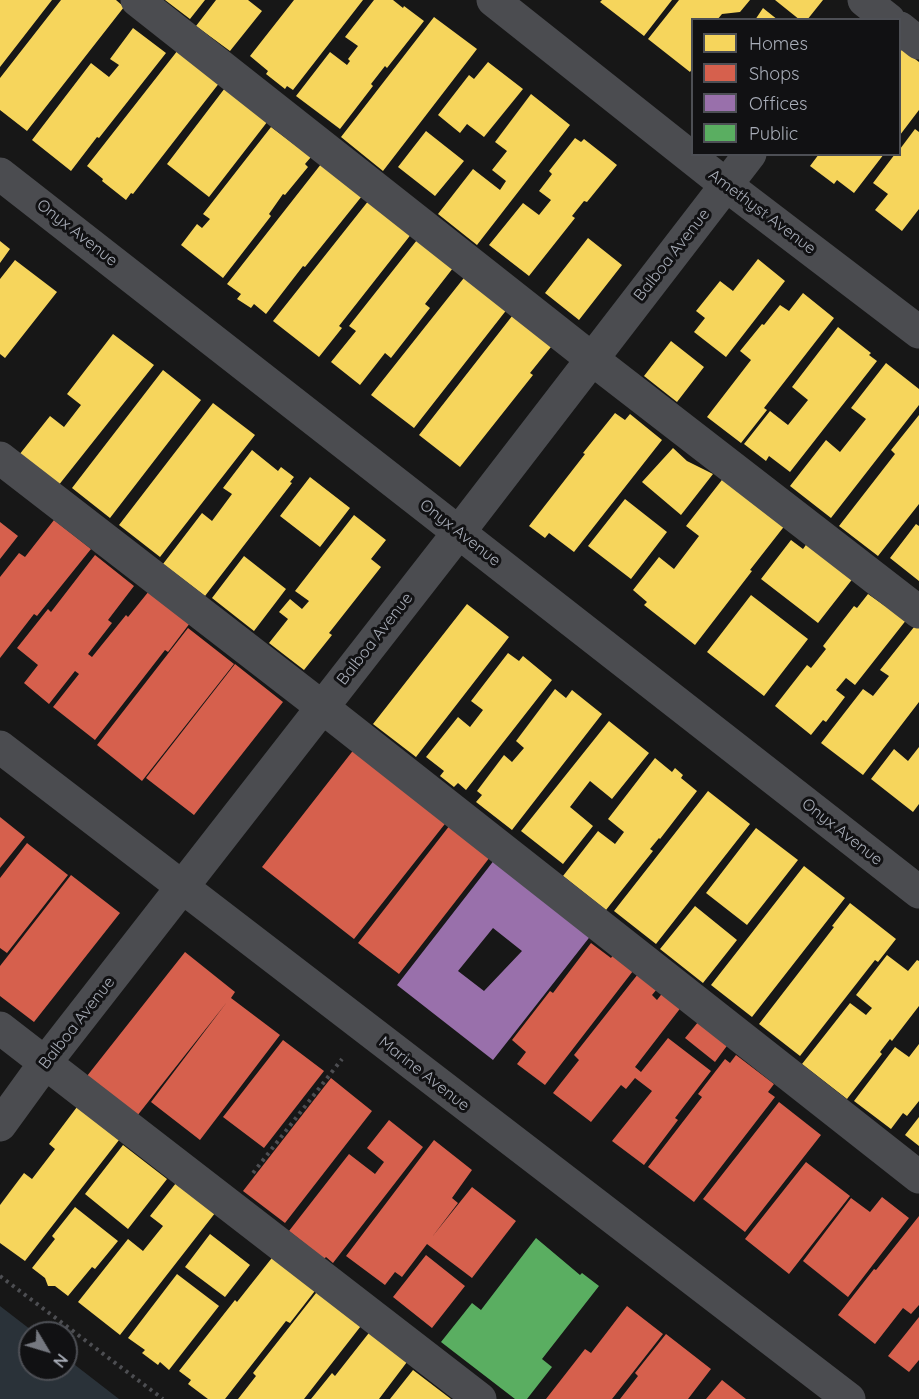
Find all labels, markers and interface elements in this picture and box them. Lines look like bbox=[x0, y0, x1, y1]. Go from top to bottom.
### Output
legend bbox=[691, 18, 901, 156]
text: Homes bbox=[749, 32, 808, 55]
text: Shops bbox=[749, 62, 800, 85]
text: Offices bbox=[749, 92, 808, 115]
text: Public bbox=[749, 122, 798, 145]
street label: Amethyst Avenue bbox=[705, 165, 819, 259]
street label: Onyx Avenue bbox=[33, 195, 121, 271]
street label: Balboa Avenue bbox=[630, 205, 714, 305]
street label: Onyx Avenue bbox=[416, 495, 504, 571]
street label: Balboa Avenue bbox=[333, 589, 417, 689]
street label: Onyx Avenue bbox=[798, 794, 886, 870]
street label: Balboa Avenue bbox=[35, 973, 119, 1073]
street label: Marine Avenue bbox=[375, 1033, 473, 1115]
north arrow bbox=[18, 1321, 78, 1381]
text: N bbox=[49, 1350, 72, 1372]

